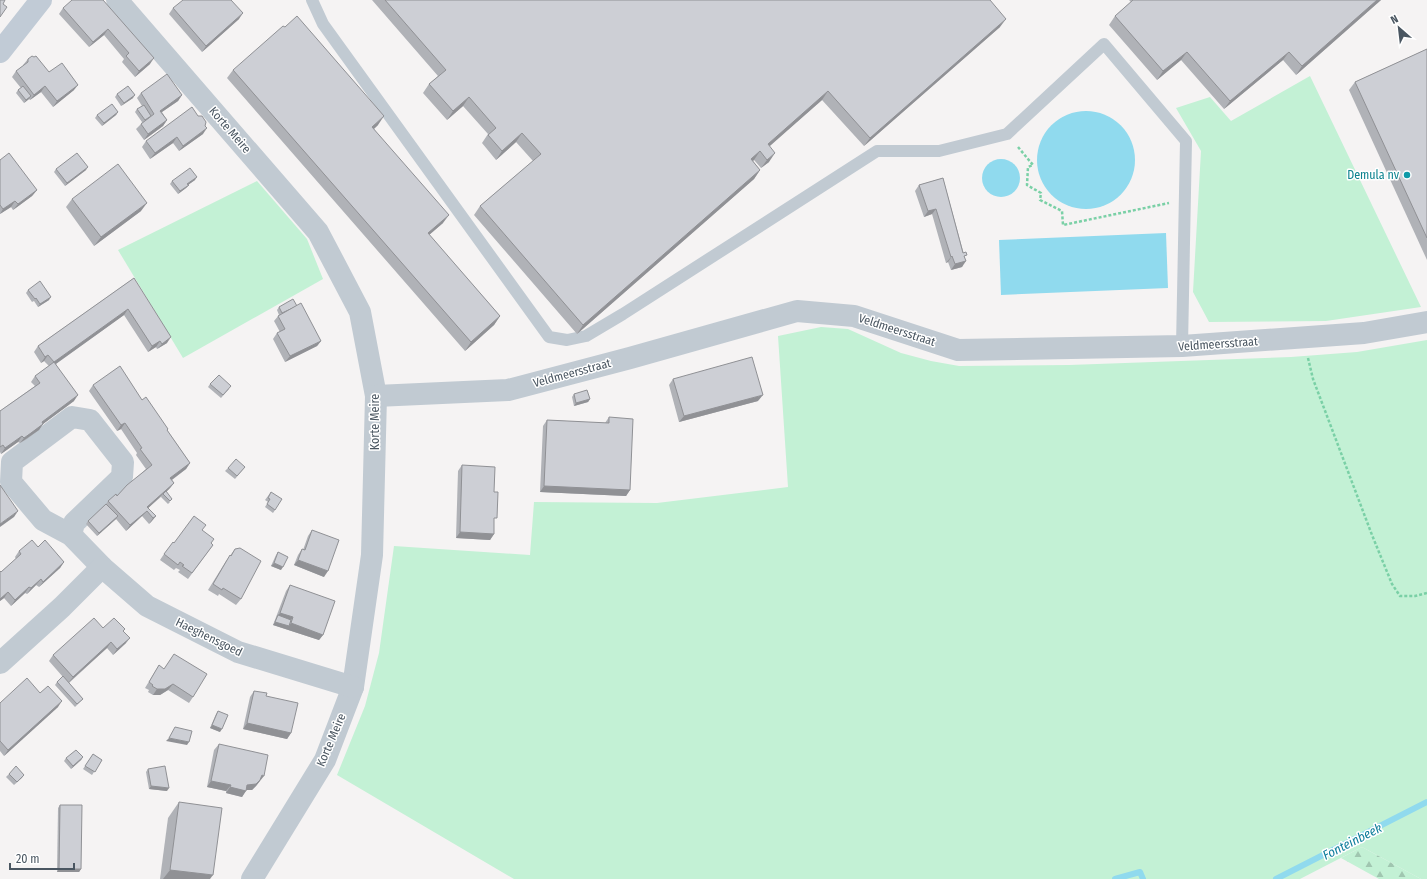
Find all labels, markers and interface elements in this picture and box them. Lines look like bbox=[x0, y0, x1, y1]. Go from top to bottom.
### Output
north arrow bbox=[1379, 8, 1419, 48]
text: N bbox=[1389, 12, 1401, 27]
street label: Korte Meire bbox=[206, 104, 254, 156]
place label: Demula nv bbox=[1347, 168, 1400, 182]
marker: Demula nv bbox=[1402, 170, 1412, 180]
street label: Veldmeersstraat bbox=[857, 311, 937, 349]
street label: Veldmeersstraat bbox=[1178, 334, 1258, 354]
street label: Veldmeersstraat bbox=[532, 356, 612, 390]
street label: Korte Meire bbox=[368, 394, 382, 450]
street label: Haeghensgoed bbox=[173, 615, 245, 659]
street label: Korte Meire bbox=[314, 711, 348, 769]
water label: Fonteinbeek bbox=[1320, 820, 1385, 863]
scale bar bbox=[10, 845, 74, 871]
text: 20 m bbox=[16, 852, 40, 866]

